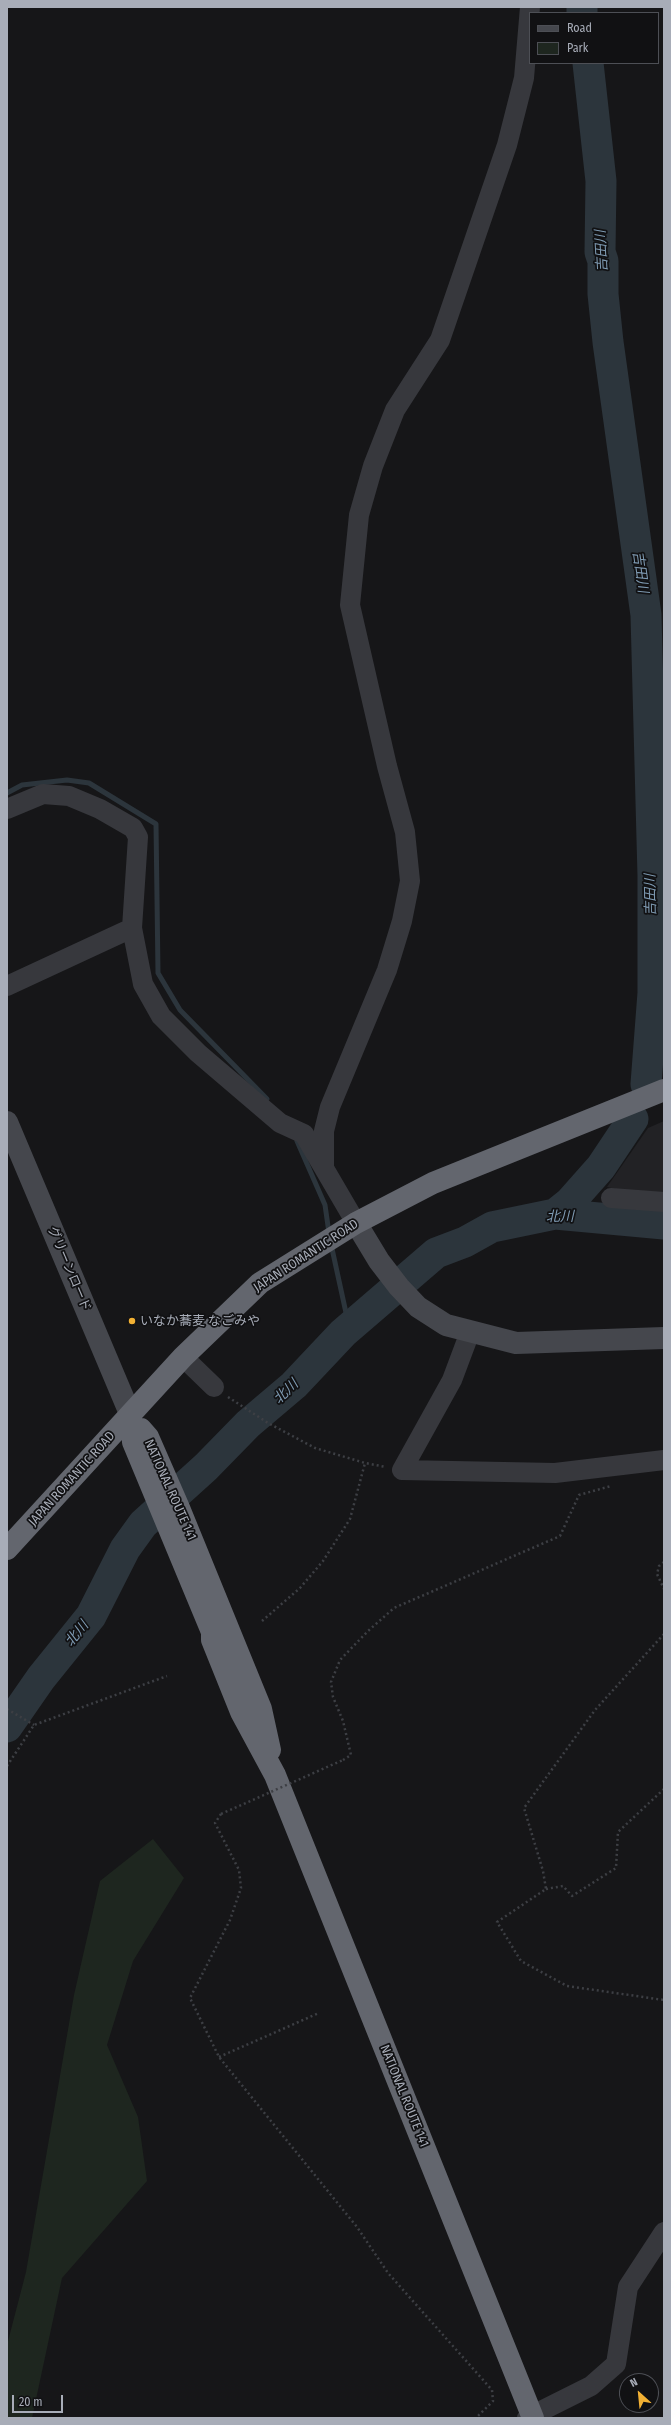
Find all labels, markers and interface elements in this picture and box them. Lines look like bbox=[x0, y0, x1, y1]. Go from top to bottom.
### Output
legend bbox=[529, 12, 659, 64]
text: Road bbox=[567, 21, 592, 35]
text: Park bbox=[567, 41, 588, 55]
water label: 吉田川 bbox=[593, 230, 611, 272]
water label: 吉田川 bbox=[629, 550, 651, 594]
water label: 吉田川 bbox=[642, 874, 660, 916]
water label: 北川 bbox=[546, 1208, 574, 1226]
street label: JAPAN ROMANTIC ROAD bbox=[251, 1216, 361, 1296]
street label: グリーンロード bbox=[44, 1224, 94, 1314]
place label: いなか蕎麦 なごみや bbox=[140, 1313, 260, 1329]
marker: いなか蕎麦 なごみや bbox=[127, 1316, 137, 1326]
water label: 北川 bbox=[270, 1376, 302, 1408]
street label: JAPAN ROMANTIC ROAD bbox=[25, 1429, 119, 1529]
street label: NATIONAL ROUTE 141 bbox=[141, 1437, 199, 1543]
water label: 北川 bbox=[62, 1618, 92, 1650]
street label: NATIONAL ROUTE 141 bbox=[376, 2043, 432, 2149]
north arrow bbox=[619, 2373, 659, 2413]
text: N bbox=[628, 2375, 640, 2390]
scale bar bbox=[14, 2387, 65, 2413]
text: 20 m bbox=[19, 2395, 43, 2409]

